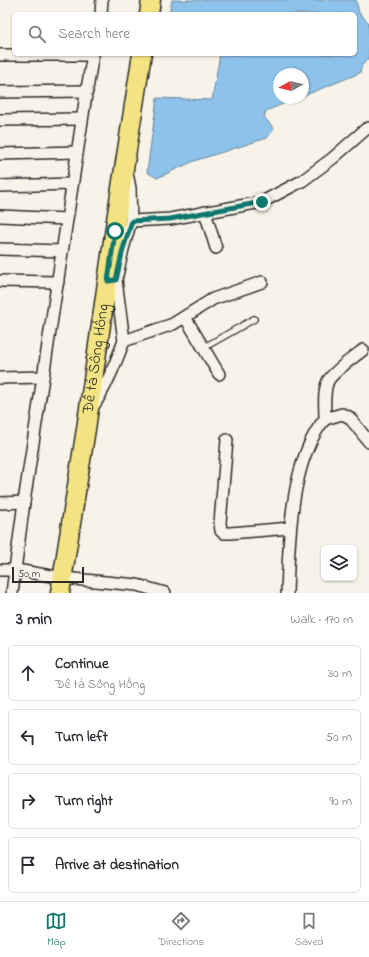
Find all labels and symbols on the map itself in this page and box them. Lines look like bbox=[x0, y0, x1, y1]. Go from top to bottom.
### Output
north arrow bbox=[273, 68, 309, 104]
route end bbox=[253, 193, 271, 211]
route start bbox=[106, 222, 124, 240]
street label: Đê tả Sông Hồng bbox=[76, 302, 116, 416]
scale bar bbox=[12, 565, 84, 584]

